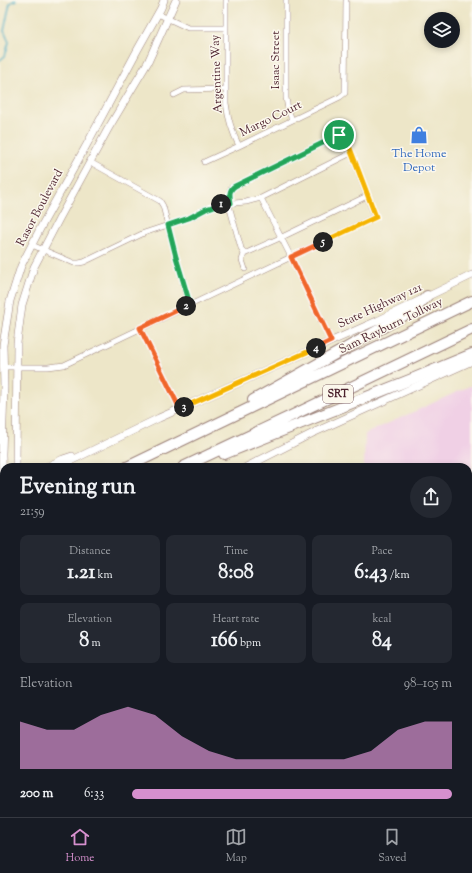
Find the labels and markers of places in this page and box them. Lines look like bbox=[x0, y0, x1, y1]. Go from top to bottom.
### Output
pin bbox=[322, 118, 356, 152]
shop icon: The Home Depot bbox=[409, 125, 429, 145]
place label: The Home Depot bbox=[392, 145, 447, 177]
pin: 1 bbox=[211, 194, 231, 214]
pin: 5 bbox=[313, 232, 333, 252]
pin: 2 bbox=[176, 296, 196, 316]
pin: 4 bbox=[306, 338, 326, 358]
pin: 3 bbox=[174, 397, 194, 417]

